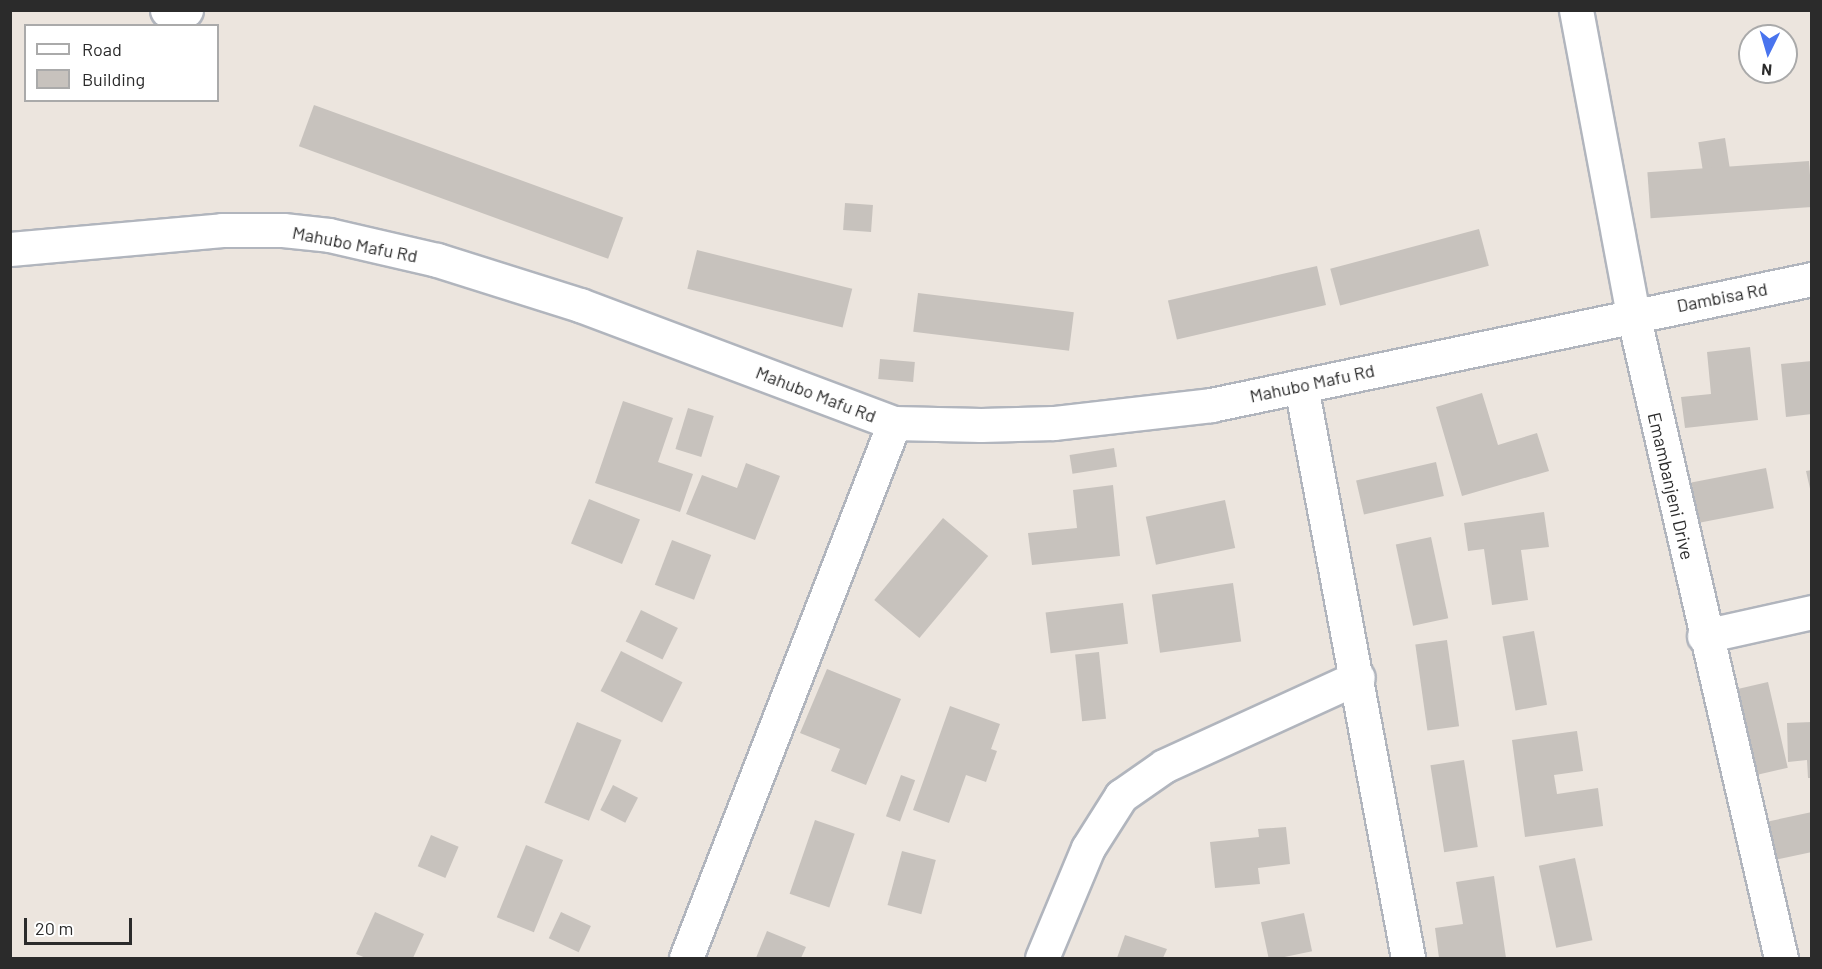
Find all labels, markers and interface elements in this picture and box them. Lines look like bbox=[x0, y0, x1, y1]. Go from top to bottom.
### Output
legend bbox=[24, 24, 219, 102]
north arrow bbox=[1738, 24, 1798, 84]
text: Road bbox=[82, 38, 122, 60]
text: N bbox=[1760, 61, 1773, 80]
text: Building bbox=[82, 68, 145, 90]
street label: Mahubo Mafu Rd bbox=[291, 221, 419, 267]
street label: Dambisa Rd bbox=[1675, 278, 1769, 316]
street label: Mahubo Mafu Rd bbox=[1248, 359, 1376, 407]
street label: Mahubo Mafu Rd bbox=[753, 361, 879, 427]
street label: Emambanjeni Drive bbox=[1644, 410, 1698, 562]
scale bar bbox=[27, 906, 135, 944]
text: 20 m bbox=[35, 917, 73, 939]

